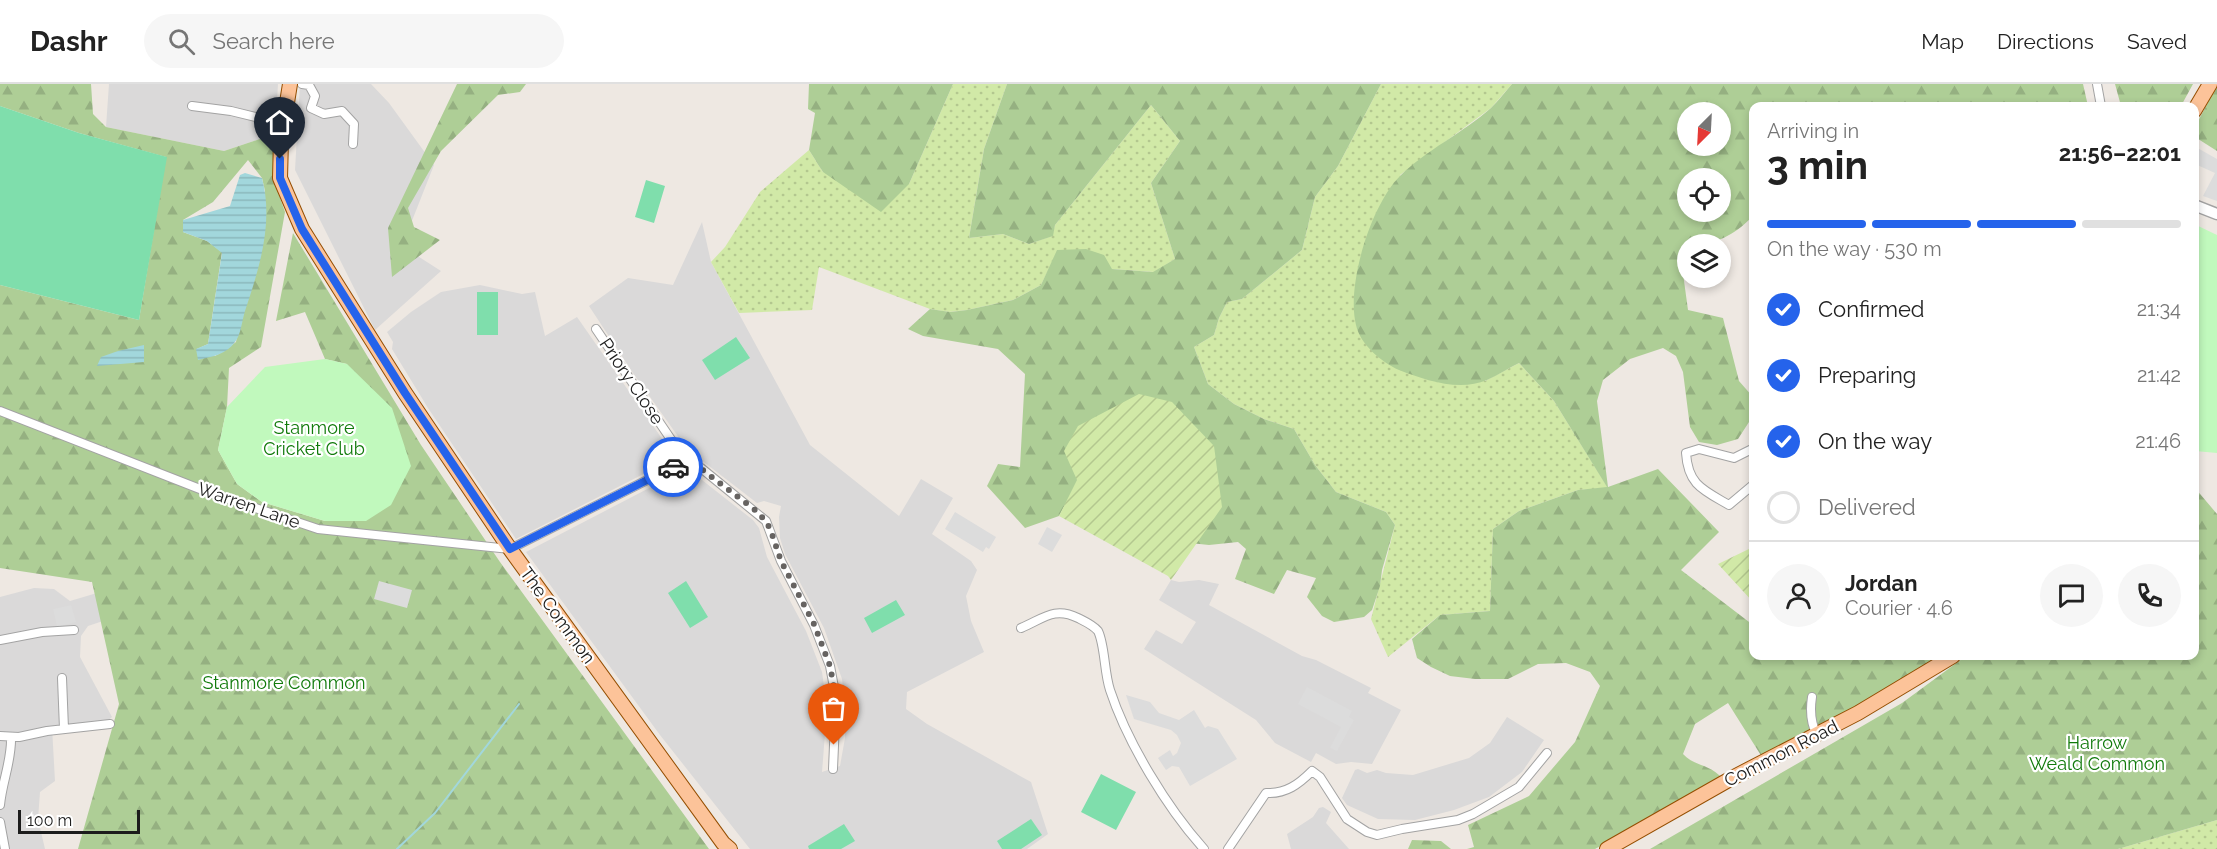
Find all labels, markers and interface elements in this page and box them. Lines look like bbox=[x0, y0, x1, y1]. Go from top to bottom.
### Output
search box bbox=[144, 14, 564, 68]
text: Dashr bbox=[30, 25, 108, 58]
icon: search bbox=[165, 25, 198, 58]
text: Search here bbox=[213, 28, 335, 54]
text: Map bbox=[1921, 29, 1964, 54]
text: Directions bbox=[1997, 29, 2094, 54]
text: Saved bbox=[2127, 29, 2187, 54]
pin bbox=[254, 97, 305, 159]
north arrow bbox=[1677, 102, 1731, 156]
map controls bbox=[1677, 102, 1731, 288]
icon: home bbox=[263, 106, 296, 139]
text: Arriving in bbox=[1767, 119, 1859, 143]
text: 21:56–22:01 bbox=[2059, 140, 2181, 166]
text: 3 min bbox=[1767, 142, 1868, 188]
button: locate bbox=[1677, 168, 1731, 222]
button: layers bbox=[1677, 234, 1731, 288]
text: On the way · 530 m bbox=[1767, 237, 1942, 261]
icon: check bbox=[1767, 293, 1800, 326]
text: Confirmed bbox=[1818, 296, 1925, 322]
text: 21:34 bbox=[2137, 297, 2181, 321]
street label: Priory Close bbox=[595, 334, 669, 428]
icon: check bbox=[1767, 359, 1800, 392]
text: Preparing bbox=[1818, 362, 1916, 388]
text: 21:42 bbox=[2137, 363, 2181, 387]
park label: Stanmore Cricket Club bbox=[263, 417, 365, 459]
icon: check bbox=[1767, 425, 1800, 458]
text: On the way bbox=[1818, 428, 1932, 454]
text: 21:46 bbox=[2135, 429, 2181, 453]
courier bbox=[643, 437, 703, 497]
icon: car bbox=[657, 451, 690, 484]
street label: Warren Lane bbox=[195, 478, 303, 532]
text: Delivered bbox=[1818, 494, 1916, 520]
street label: The Common bbox=[516, 563, 600, 667]
button: person bbox=[1767, 564, 1830, 627]
button: chat bbox=[2040, 564, 2103, 627]
button: phone bbox=[2118, 564, 2181, 627]
text: Jordan bbox=[1845, 570, 1917, 596]
text: Courier · 4.6 bbox=[1845, 596, 1953, 620]
park label: Stanmore Common bbox=[203, 672, 365, 693]
pin bbox=[808, 683, 859, 745]
icon: bag bbox=[817, 692, 850, 725]
street label: Common Road bbox=[1720, 715, 1842, 791]
park label: Harrow Weald Common bbox=[2029, 732, 2165, 774]
scale bar bbox=[18, 807, 140, 834]
text: 100 m bbox=[27, 811, 72, 830]

